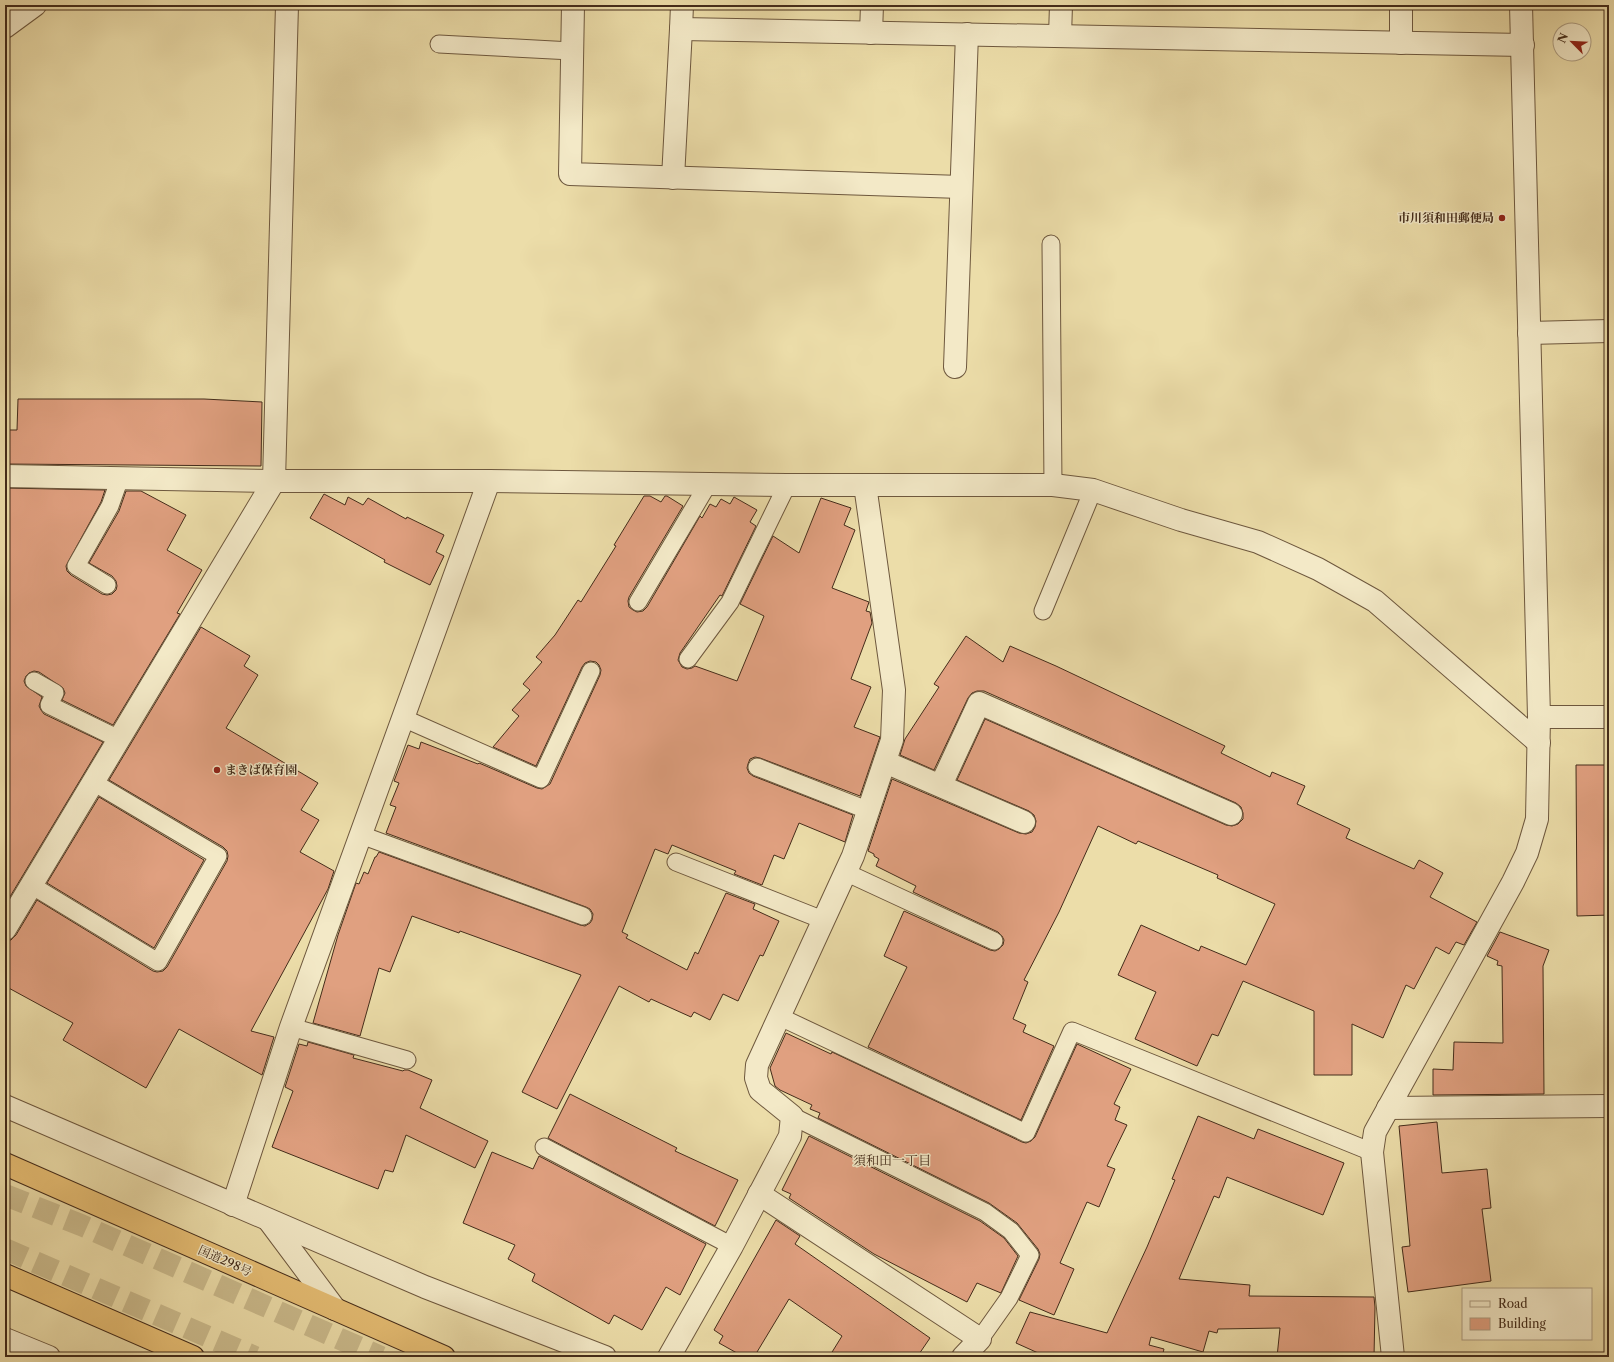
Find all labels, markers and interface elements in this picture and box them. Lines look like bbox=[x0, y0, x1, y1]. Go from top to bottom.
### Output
north arrow bbox=[1552, 22, 1592, 62]
text: N bbox=[1555, 30, 1571, 45]
place label: 市川須和田郵便局 bbox=[1398, 210, 1494, 225]
marker: 市川須和田郵便局 bbox=[1497, 213, 1507, 223]
place label: まきば保育園 bbox=[225, 762, 297, 777]
marker: まきば保育園 bbox=[212, 765, 222, 775]
district label: 須和田一丁目 bbox=[853, 1152, 931, 1168]
street label: 国道298号 bbox=[196, 1242, 254, 1279]
legend bbox=[1462, 1288, 1592, 1340]
text: Road bbox=[1498, 1296, 1528, 1311]
text: Building bbox=[1498, 1316, 1546, 1331]

